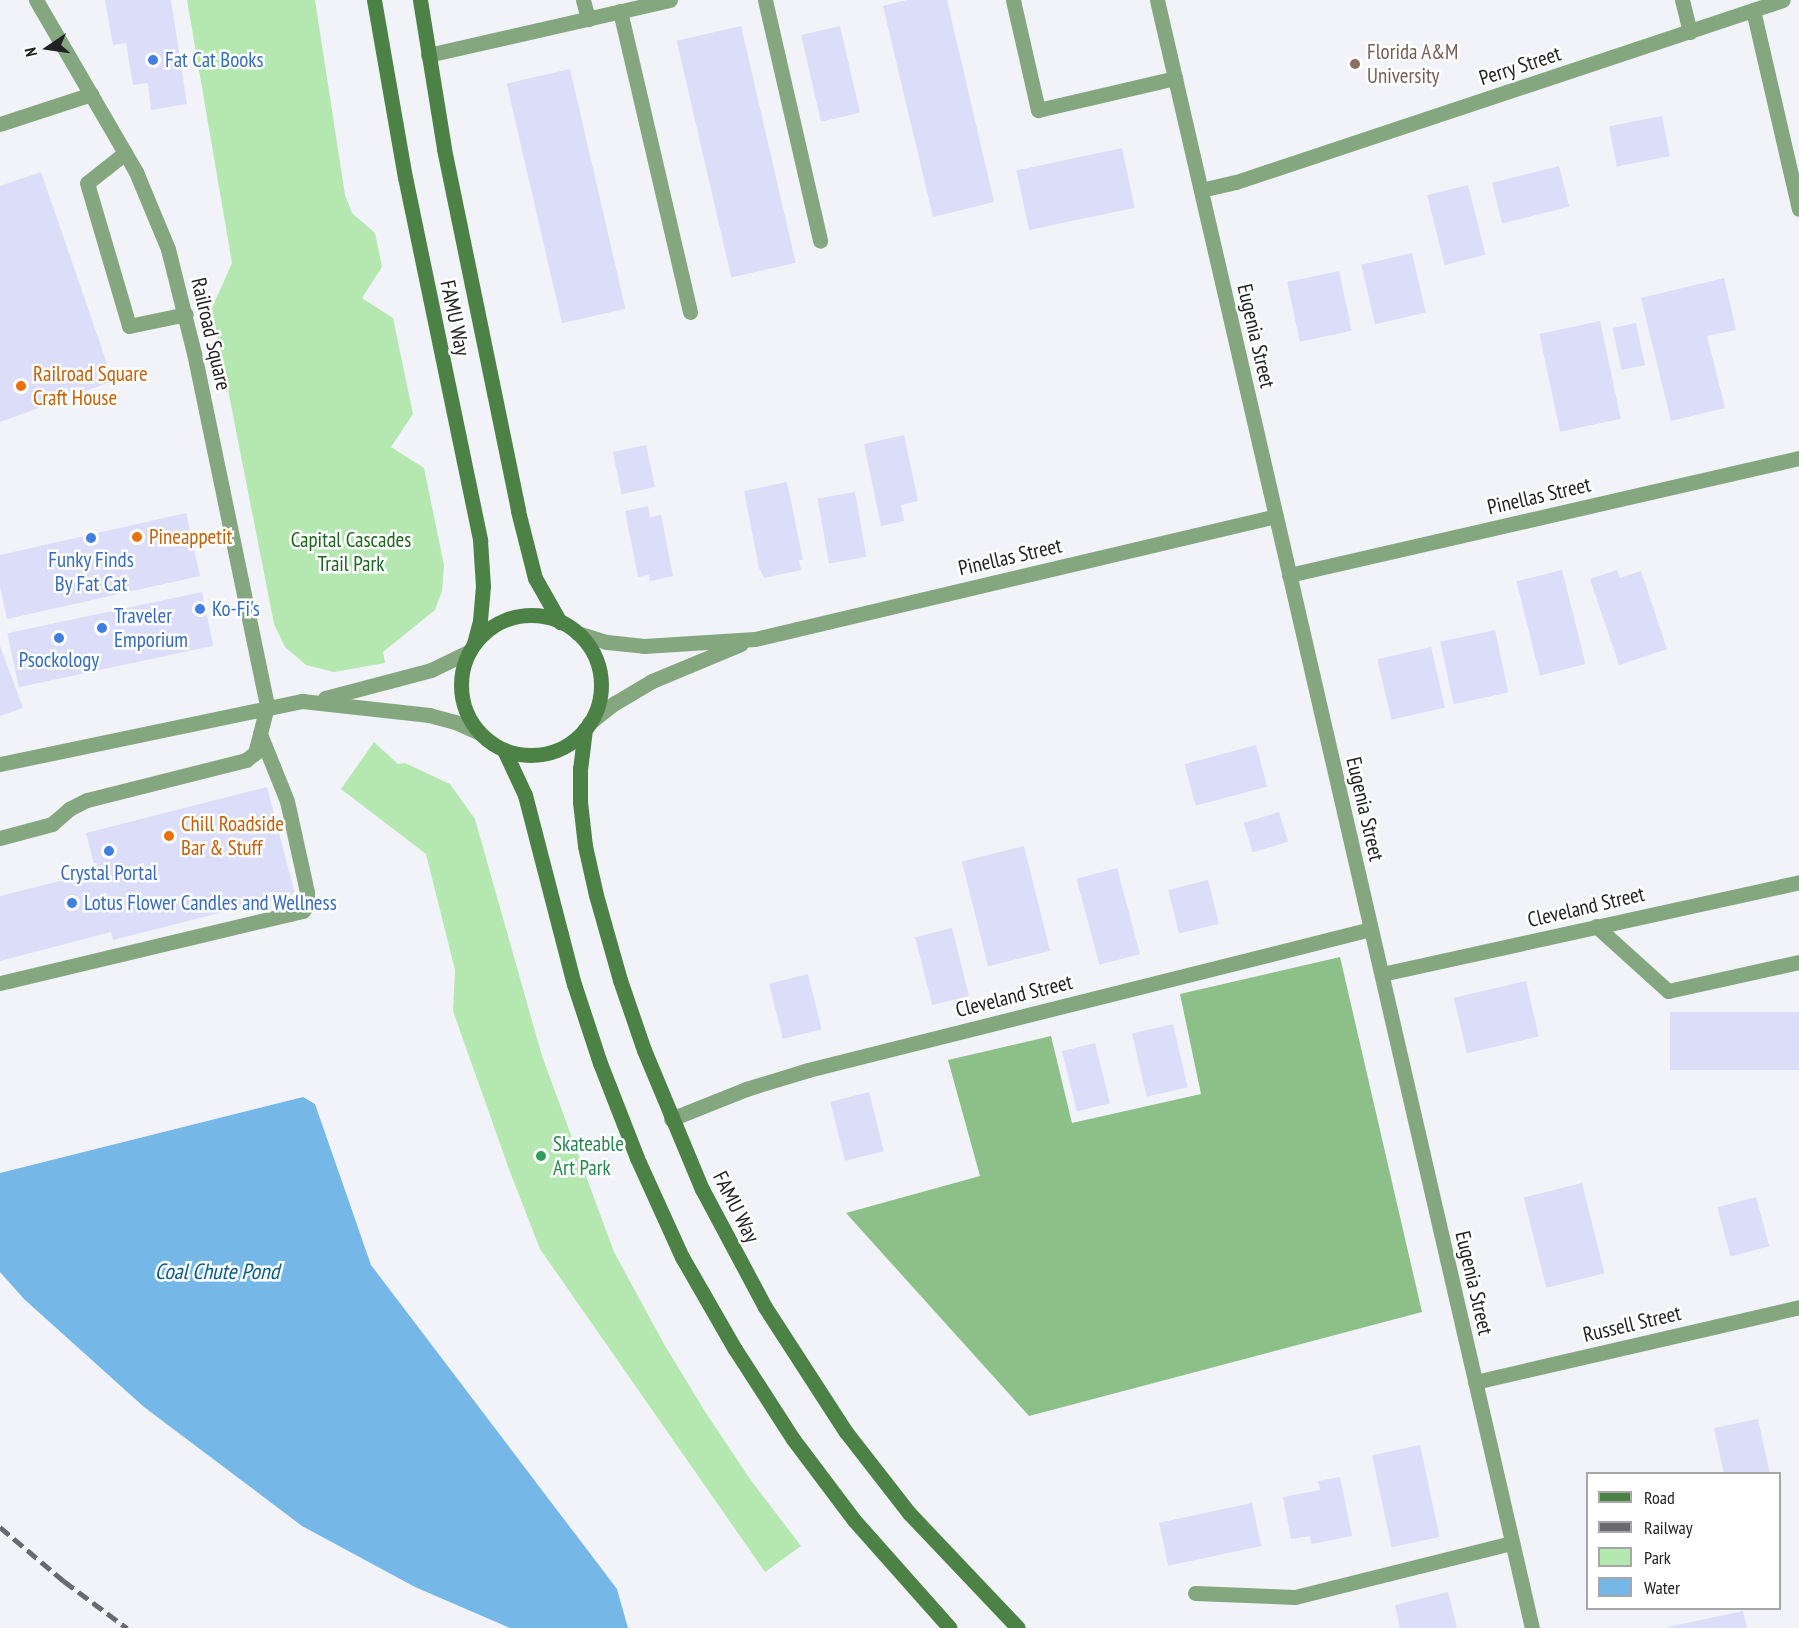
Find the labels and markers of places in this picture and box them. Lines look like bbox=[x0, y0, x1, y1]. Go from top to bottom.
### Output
place label: Florida A&M University bbox=[1367, 39, 1459, 89]
place label: Fat Cat Books bbox=[165, 47, 264, 73]
marker: Fat Cat Books bbox=[146, 53, 160, 67]
marker: Florida A&M University bbox=[1348, 57, 1362, 71]
place label: Railroad Square Craft House bbox=[33, 361, 148, 411]
marker: Railroad Square Craft House bbox=[14, 379, 28, 393]
place label: Pineappetit bbox=[149, 524, 232, 550]
marker: Pineappetit bbox=[130, 530, 144, 544]
marker: Funky Finds By Fat Cat bbox=[84, 531, 98, 545]
place label: Funky Finds By Fat Cat bbox=[48, 547, 134, 597]
place label: Ko-Fi's bbox=[212, 596, 260, 622]
marker: Ko-Fi's bbox=[193, 602, 207, 616]
place label: Traveler Emporium bbox=[114, 603, 188, 653]
marker: Traveler Emporium bbox=[95, 621, 109, 635]
marker: Psockology bbox=[52, 631, 66, 645]
place label: Psockology bbox=[19, 647, 99, 673]
place label: Chill Roadside Bar & Stuff bbox=[181, 811, 284, 861]
marker: Chill Roadside Bar & Stuff bbox=[162, 829, 176, 843]
marker: Crystal Portal bbox=[102, 844, 116, 858]
place label: Crystal Portal bbox=[61, 860, 157, 886]
place label: Lotus Flower Candles and Wellness bbox=[84, 890, 337, 916]
marker: Lotus Flower Candles and Wellness bbox=[65, 896, 79, 910]
place label: Skateable Art Park bbox=[553, 1131, 624, 1181]
marker: Skateable Art Park bbox=[534, 1149, 548, 1163]

